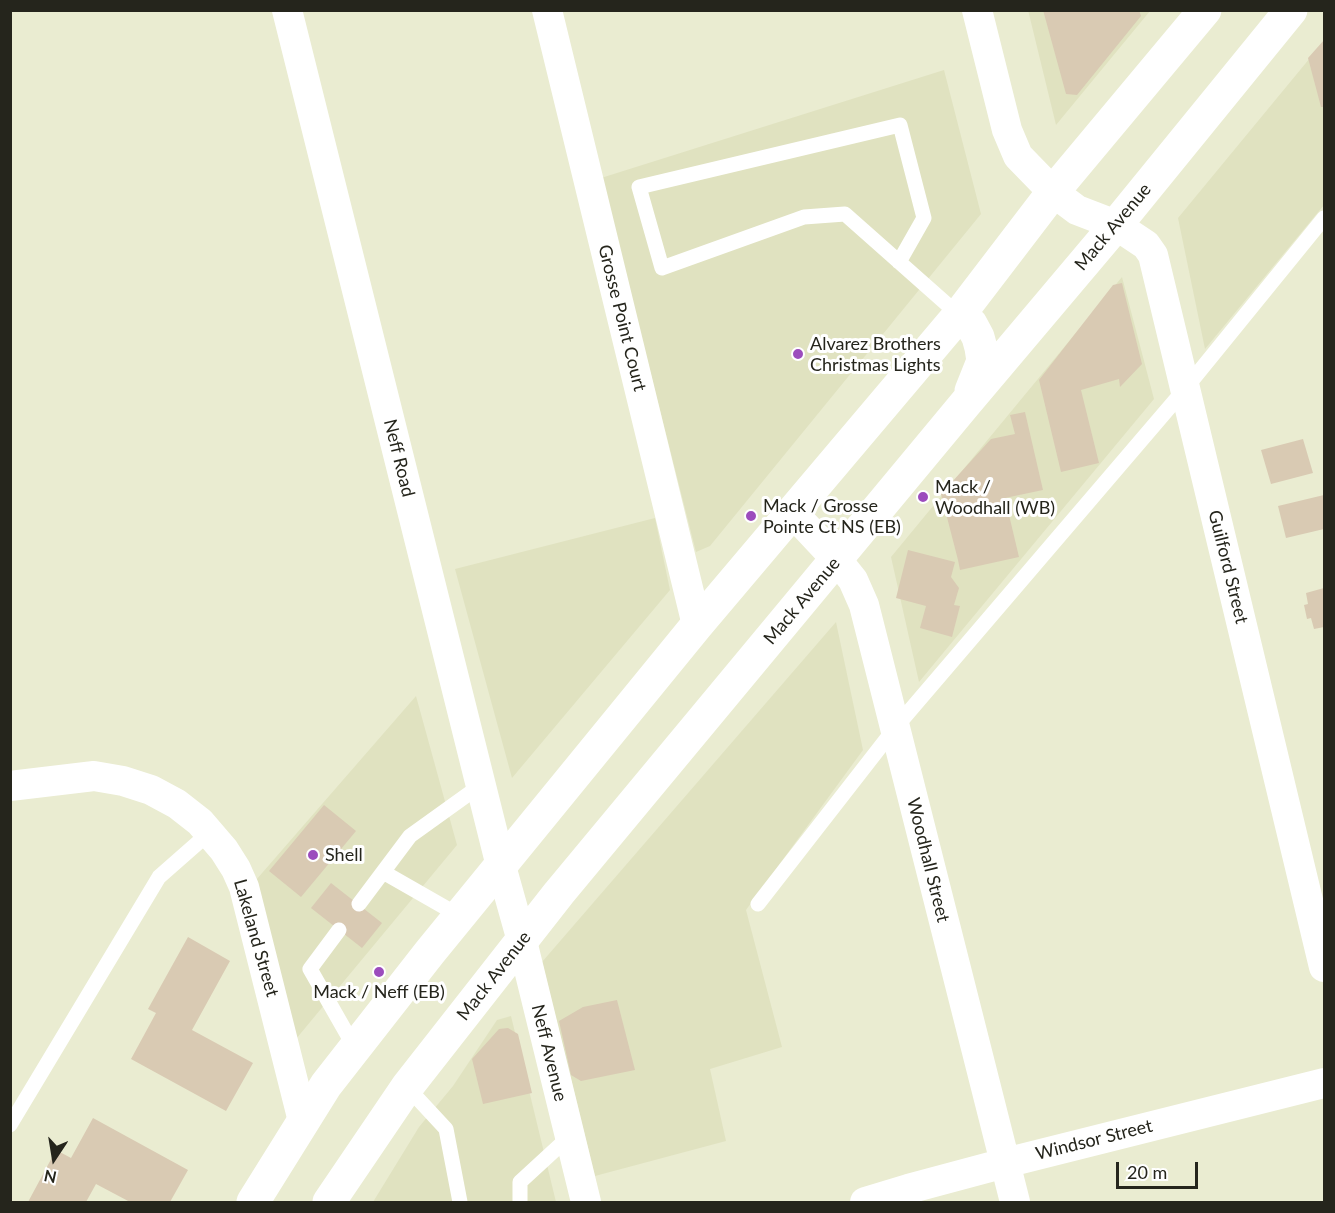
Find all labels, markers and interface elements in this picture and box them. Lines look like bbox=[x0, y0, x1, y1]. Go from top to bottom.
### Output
street label: Mack Avenue bbox=[1070, 179, 1156, 275]
street label: Grosse Point Court bbox=[593, 243, 651, 393]
place label: Alvarez Brothers Christmas Lights bbox=[810, 333, 941, 376]
marker: Alvarez Brothers Christmas Lights bbox=[791, 347, 805, 361]
street label: Neff Road bbox=[379, 417, 419, 499]
place label: Mack / Woodhall (WB) bbox=[935, 476, 1055, 518]
marker: Mack / Woodhall (WB) bbox=[916, 490, 930, 504]
place label: Mack / Grosse Pointe Ct NS (EB) bbox=[763, 495, 901, 538]
street label: Guilford Street bbox=[1203, 508, 1253, 626]
marker: Mack / Grosse Pointe Ct NS (EB) bbox=[744, 509, 758, 523]
street label: Mack Avenue bbox=[759, 553, 845, 649]
street label: Woodhall Street bbox=[902, 795, 954, 925]
place label: Shell bbox=[325, 844, 363, 866]
marker: Shell bbox=[306, 848, 320, 862]
street label: Lakeland Street bbox=[229, 877, 283, 999]
street label: Mack Avenue bbox=[452, 927, 536, 1025]
marker: Mack / Neff (EB) bbox=[372, 965, 386, 979]
place label: Mack / Neff (EB) bbox=[313, 981, 445, 1003]
street label: Neff Avenue bbox=[527, 1002, 571, 1104]
street label: Windsor Street bbox=[1033, 1115, 1155, 1165]
north arrow bbox=[24, 1129, 84, 1189]
scale bar bbox=[1119, 1150, 1202, 1188]
text: 20 m bbox=[1127, 1161, 1167, 1183]
text: N bbox=[42, 1167, 58, 1188]

